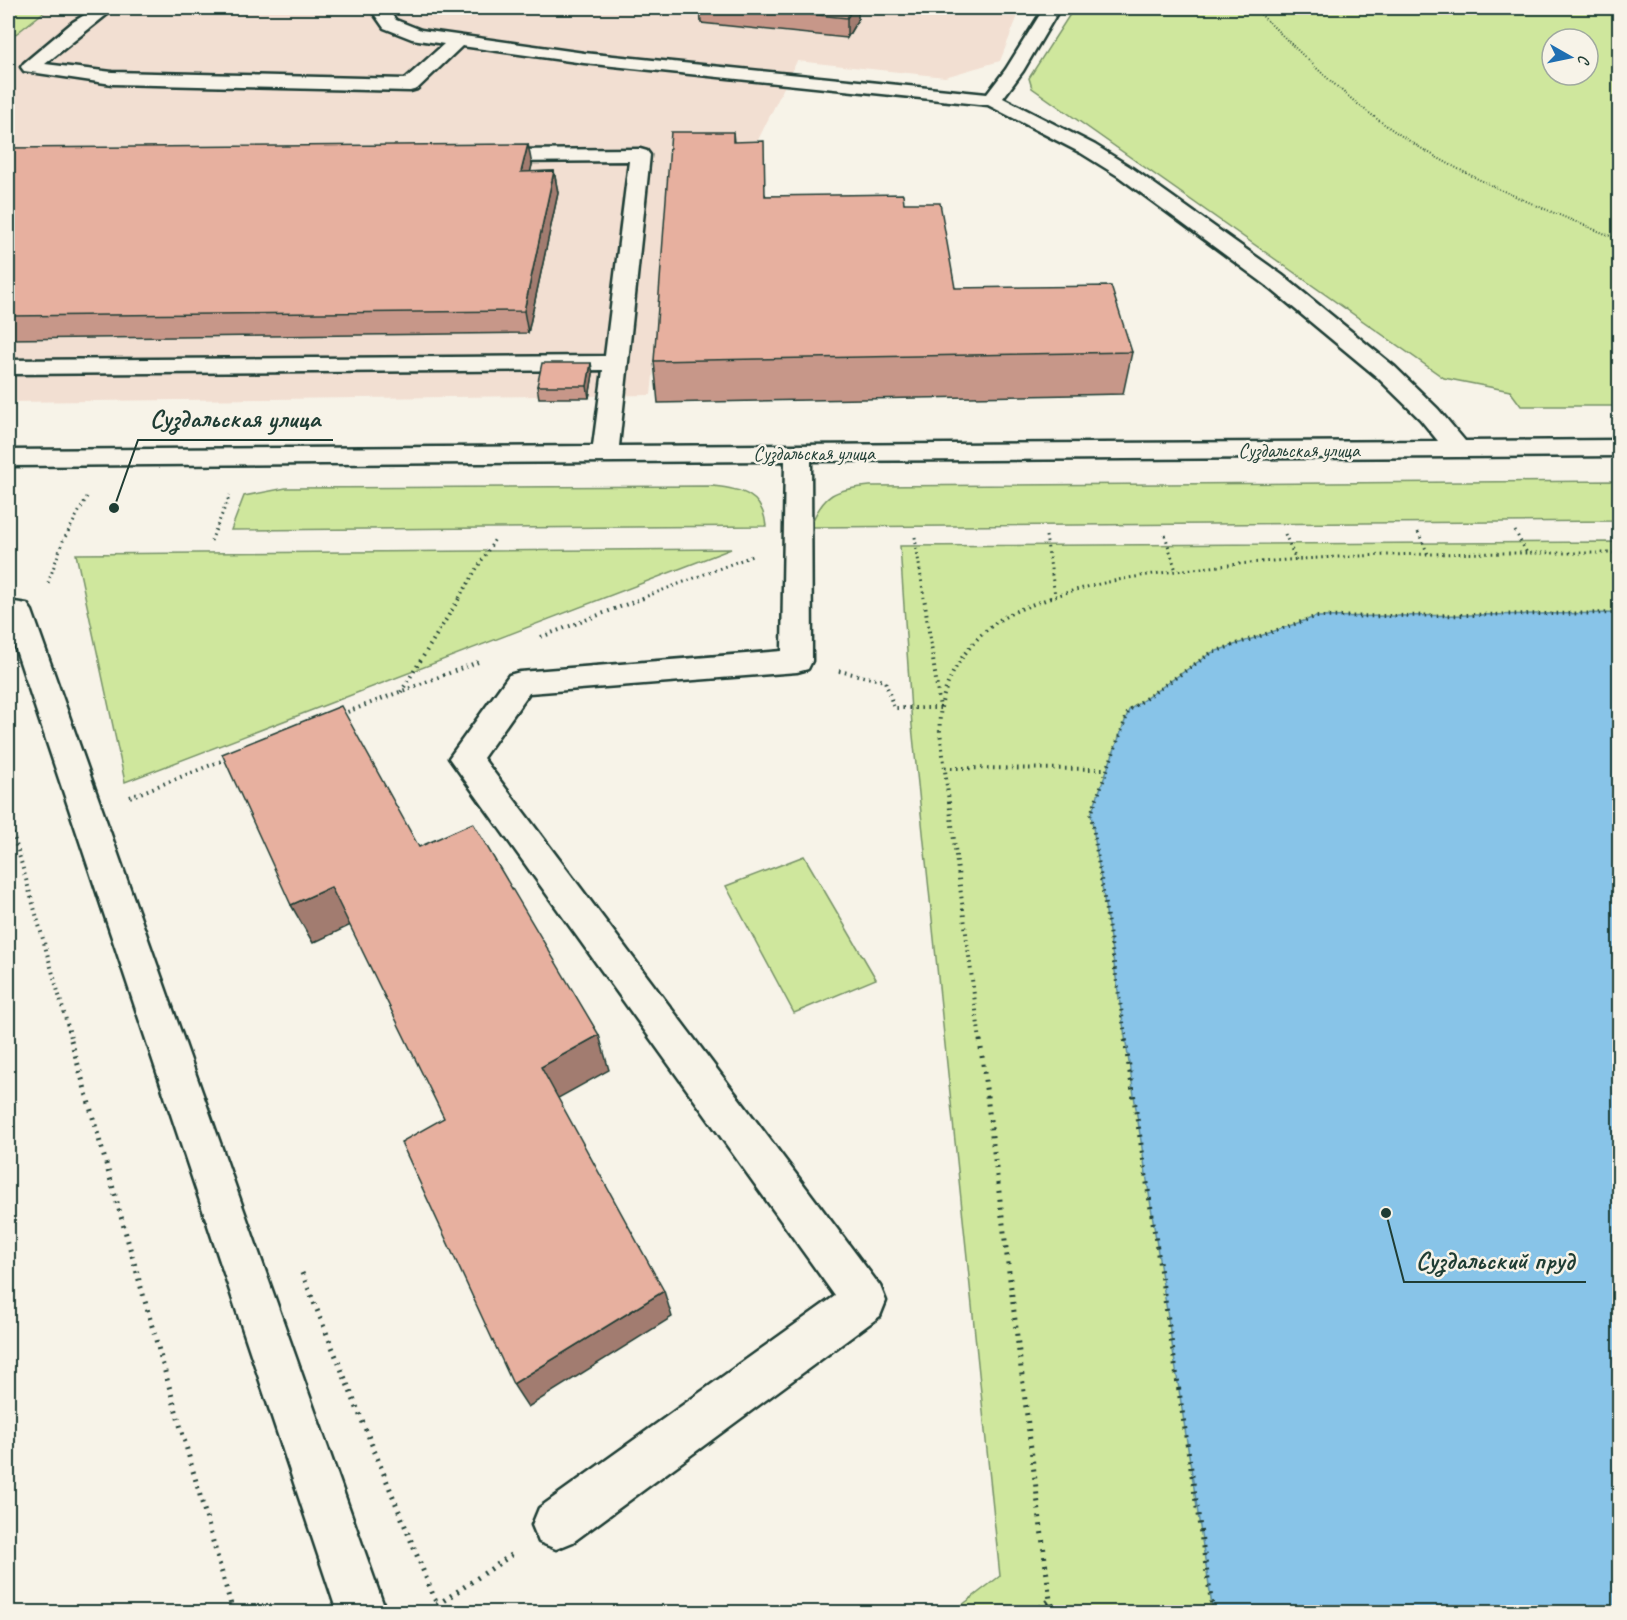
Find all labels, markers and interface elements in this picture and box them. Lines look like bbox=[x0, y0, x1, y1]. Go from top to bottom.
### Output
north arrow bbox=[1540, 27, 1600, 87]
text: С bbox=[1573, 54, 1594, 67]
callout: Суздальская улица bbox=[138, 396, 333, 440]
text: Суздальская улица bbox=[150, 402, 323, 435]
street label: Суздальская улица bbox=[1238, 438, 1361, 464]
street label: Суздальская улица bbox=[753, 441, 876, 467]
callout: Суздальский пруд bbox=[1404, 1238, 1586, 1282]
text: Суздальский пруд bbox=[1416, 1244, 1576, 1277]

